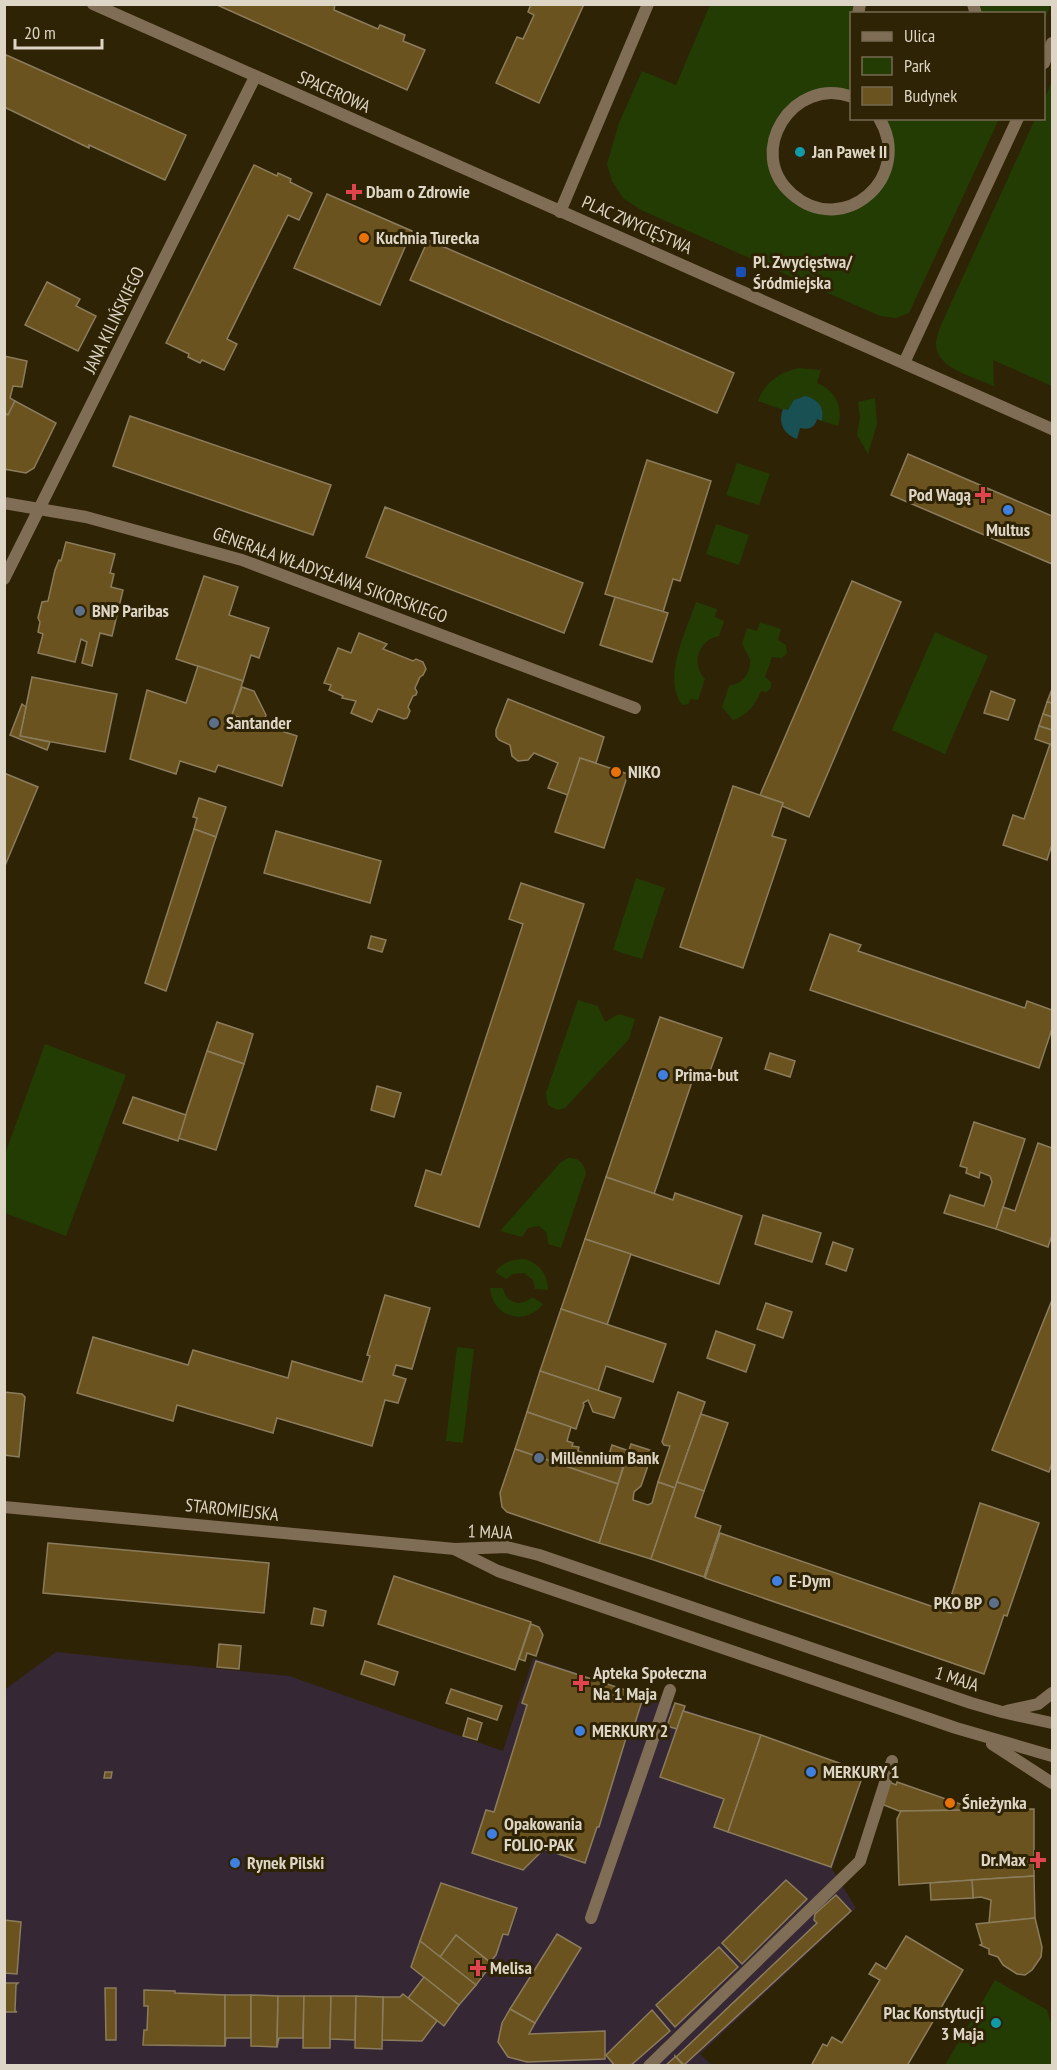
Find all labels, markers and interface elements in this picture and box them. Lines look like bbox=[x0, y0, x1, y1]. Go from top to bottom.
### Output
scale bar bbox=[15, 12, 102, 50]
legend bbox=[850, 12, 1045, 120]
text: 20 m bbox=[24, 21, 56, 44]
text: Ulica bbox=[904, 24, 935, 47]
text: Park bbox=[904, 54, 931, 77]
street label: SPACEROWA bbox=[294, 65, 374, 118]
text: Budynek bbox=[904, 84, 957, 107]
place label: Jan Paweł II bbox=[811, 140, 887, 163]
marker: Jan Paweł II bbox=[793, 145, 807, 159]
place label: Dbam o Zdrowie bbox=[366, 180, 470, 203]
marker: Dbam o Zdrowie bbox=[347, 185, 361, 199]
street label: PLAC ZWYCIĘSTWA bbox=[579, 190, 696, 259]
place label: Kuchnia Turecka bbox=[376, 226, 479, 249]
marker: Kuchnia Turecka bbox=[357, 231, 371, 245]
place label: Pl. Zwycięstwa/ Śródmiejska bbox=[753, 250, 853, 294]
street label: JANA KILIŃSKIEGO bbox=[77, 263, 149, 378]
marker: Pl. Zwycięstwa/ Śródmiejska bbox=[734, 265, 748, 279]
place label: Pod Wagą bbox=[909, 483, 972, 506]
marker: Pod Wagą bbox=[976, 488, 990, 502]
marker: Multus bbox=[1001, 503, 1015, 517]
place label: Multus bbox=[986, 518, 1030, 541]
street label: GENERAŁA WŁADYSŁAWA SIKORSKIEGO bbox=[210, 521, 451, 628]
place label: BNP Paribas bbox=[92, 599, 169, 622]
marker: BNP Paribas bbox=[73, 604, 87, 618]
place label: Santander bbox=[226, 711, 292, 734]
marker: Santander bbox=[207, 716, 221, 730]
place label: NIKO bbox=[628, 760, 661, 783]
marker: NIKO bbox=[609, 765, 623, 779]
place label: Prima-but bbox=[675, 1063, 739, 1086]
marker: Prima-but bbox=[656, 1068, 670, 1082]
place label: Millennium Bank bbox=[551, 1446, 660, 1469]
marker: Millennium Bank bbox=[532, 1451, 546, 1465]
street label: STAROMIEJSKA bbox=[184, 1493, 280, 1526]
street label: 1 MAJA bbox=[467, 1519, 513, 1544]
place label: E-Dym bbox=[789, 1569, 831, 1592]
marker: E-Dym bbox=[770, 1574, 784, 1588]
place label: PKO BP bbox=[934, 1591, 982, 1614]
marker: PKO BP bbox=[987, 1596, 1001, 1610]
place label: Apteka Społeczna Na 1 Maja bbox=[592, 1661, 707, 1705]
street label: 1 MAJA bbox=[932, 1661, 982, 1697]
marker: Apteka Społeczna Na 1 Maja bbox=[574, 1676, 588, 1690]
place label: MERKURY 2 bbox=[592, 1719, 668, 1742]
marker: MERKURY 2 bbox=[573, 1724, 587, 1738]
place label: MERKURY 1 bbox=[823, 1760, 899, 1783]
marker: MERKURY 1 bbox=[804, 1765, 818, 1779]
place label: Śnieżynka bbox=[962, 1791, 1027, 1814]
marker: Śnieżynka bbox=[943, 1796, 957, 1810]
place label: Opakowania FOLIO-PAK bbox=[504, 1812, 582, 1856]
marker: Opakowania FOLIO-PAK bbox=[485, 1827, 499, 1841]
place label: Dr.Max bbox=[981, 1848, 1026, 1871]
place label: Rynek Pilski bbox=[247, 1851, 324, 1874]
marker: Dr.Max bbox=[1031, 1853, 1045, 1867]
marker: Rynek Pilski bbox=[228, 1856, 242, 1870]
place label: Melisa bbox=[490, 1956, 532, 1979]
marker: Melisa bbox=[471, 1961, 485, 1975]
place label: Plac Konstytucji 3 Maja bbox=[884, 2001, 984, 2045]
marker: Plac Konstytucji 3 Maja bbox=[989, 2016, 1003, 2030]

